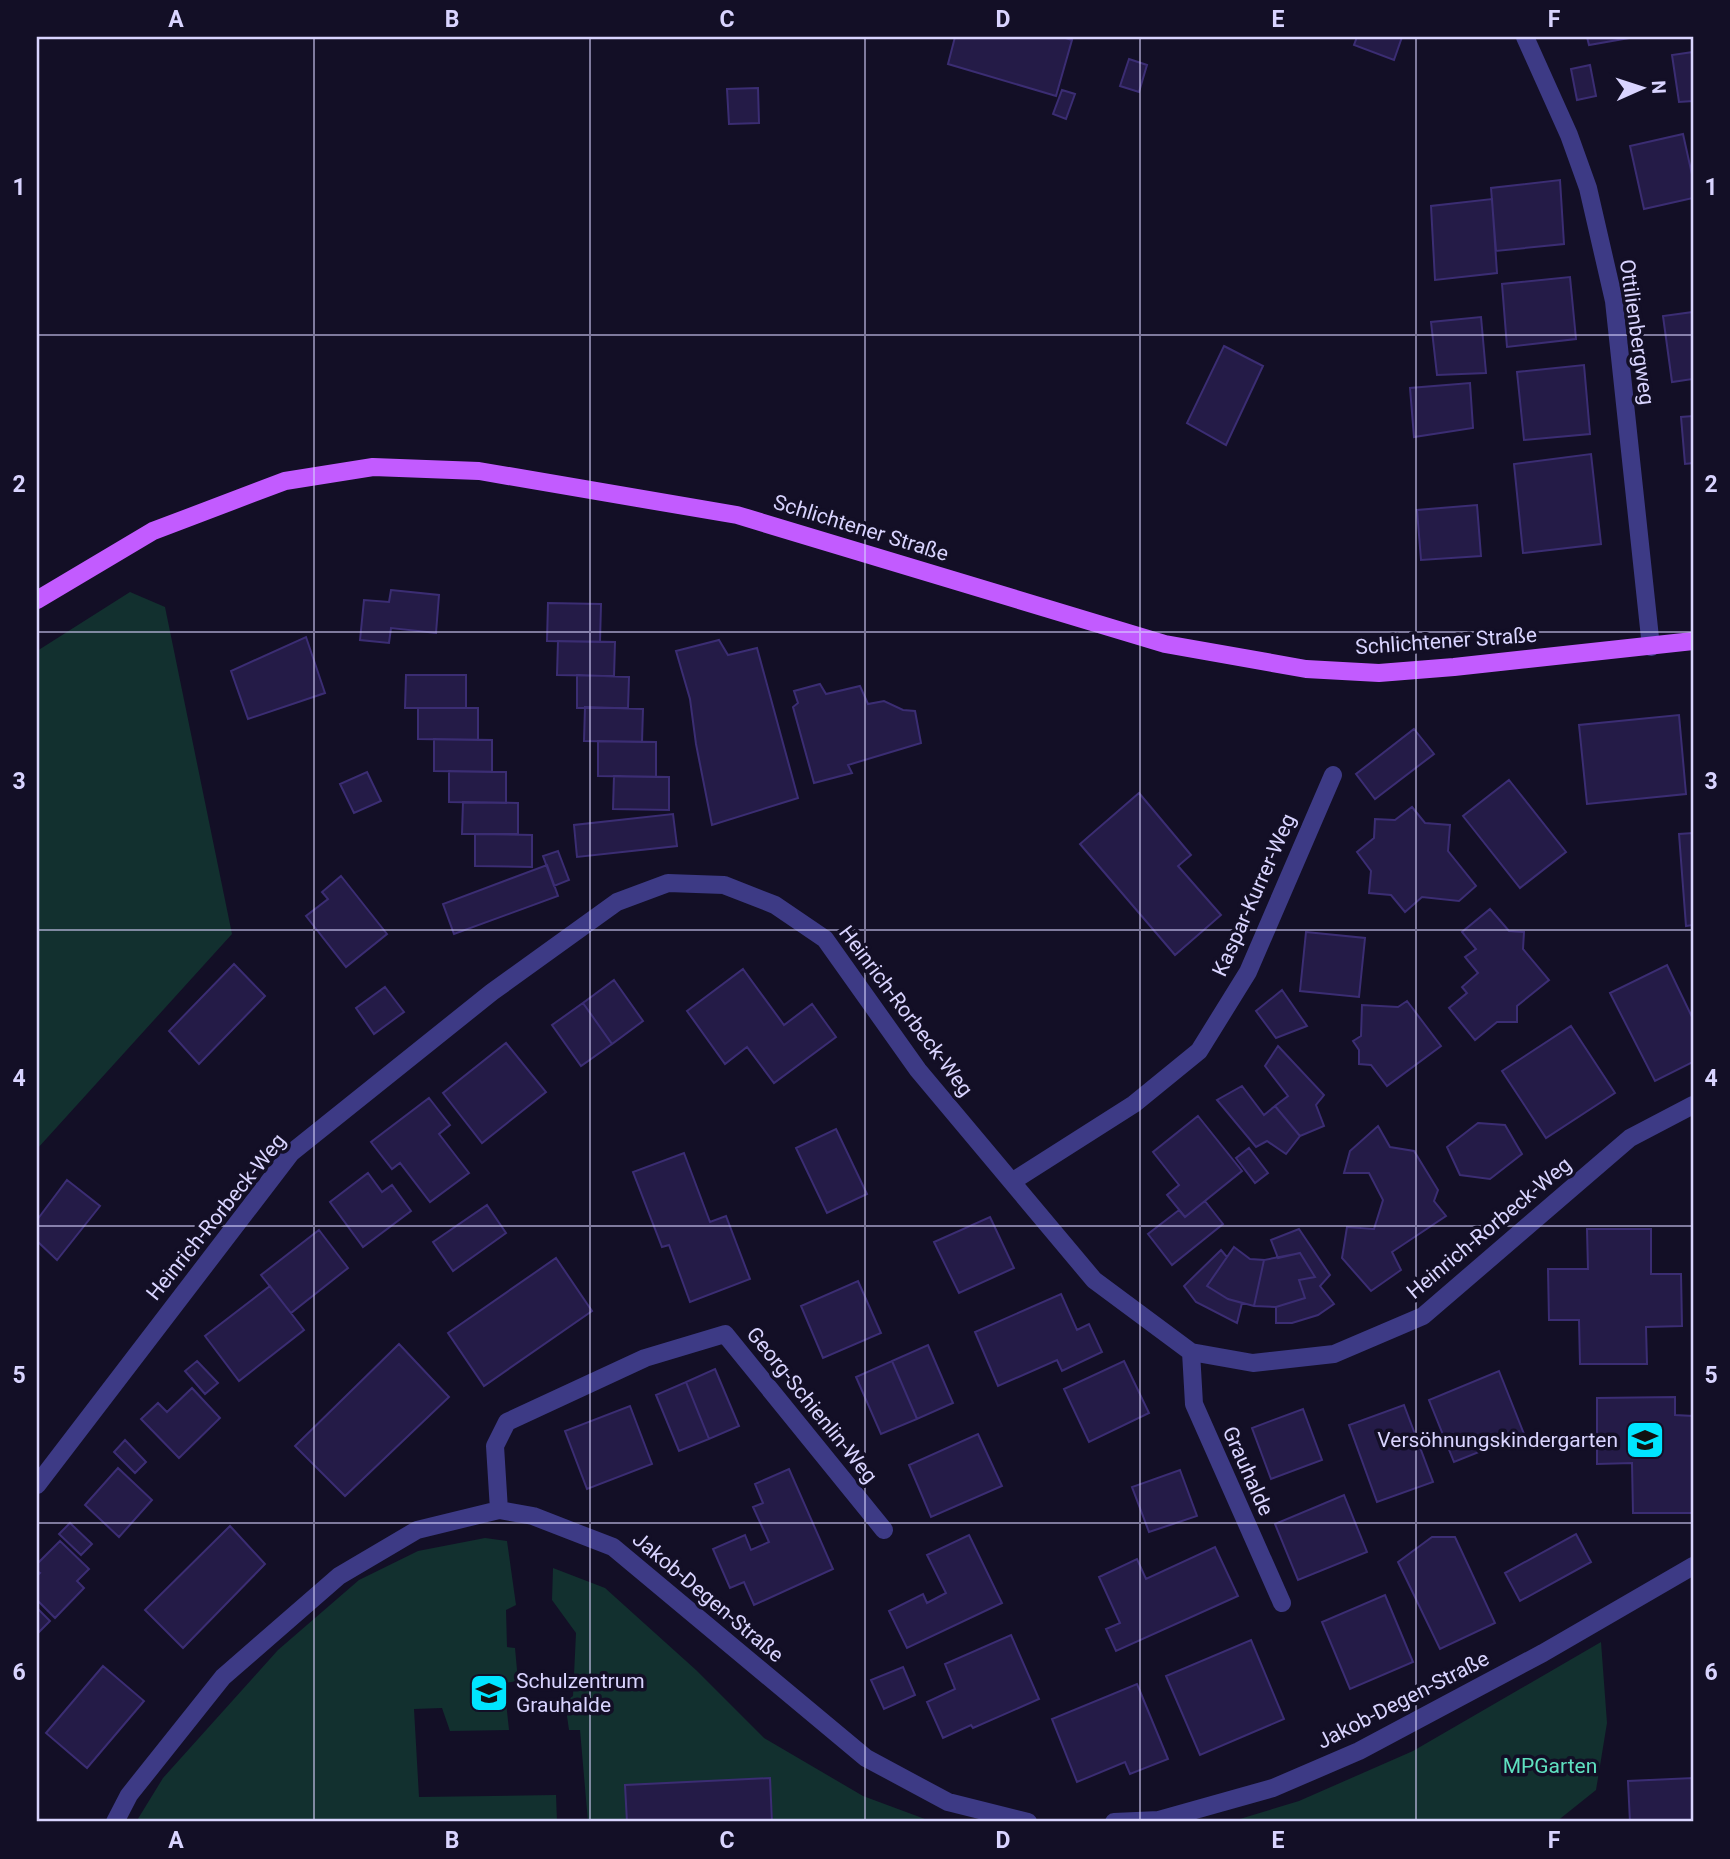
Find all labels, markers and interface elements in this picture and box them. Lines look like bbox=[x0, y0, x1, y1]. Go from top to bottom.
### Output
text: A bbox=[168, 6, 184, 33]
text: B bbox=[445, 6, 459, 33]
text: C bbox=[719, 6, 735, 33]
text: D bbox=[996, 6, 1010, 33]
text: E bbox=[1272, 6, 1285, 33]
text: F bbox=[1548, 6, 1561, 33]
north arrow bbox=[1608, 52, 1678, 122]
text: N bbox=[1647, 80, 1670, 94]
text: 1 bbox=[12, 174, 26, 201]
text: 1 bbox=[1704, 174, 1718, 201]
street label: Ottilienbergweg bbox=[1615, 258, 1659, 406]
text: 2 bbox=[12, 471, 26, 498]
text: 2 bbox=[1704, 471, 1718, 498]
street label: Schlichtener Straße bbox=[770, 490, 952, 566]
street label: Schlichtener Straße bbox=[1354, 623, 1538, 659]
text: 3 bbox=[12, 768, 26, 795]
text: 3 bbox=[1704, 768, 1718, 795]
street label: Kaspar-Kurrer-Weg bbox=[1207, 810, 1301, 980]
street label: Heinrich-Rorbeck-Weg bbox=[834, 921, 978, 1101]
text: 4 bbox=[12, 1065, 26, 1092]
text: 4 bbox=[1704, 1065, 1718, 1092]
street label: Heinrich-Rorbeck-Weg bbox=[142, 1129, 290, 1305]
street label: Heinrich-Rorbeck-Weg bbox=[1402, 1152, 1576, 1304]
street label: Georg-Schienlin-Weg bbox=[742, 1322, 882, 1488]
text: 5 bbox=[12, 1362, 26, 1389]
text: 5 bbox=[1704, 1362, 1718, 1389]
school or university icon: Versöhnungskindergarten bbox=[1624, 1419, 1666, 1461]
street label: Grauhalde bbox=[1218, 1423, 1278, 1519]
place label: Versöhnungskindergarten bbox=[1377, 1428, 1618, 1452]
street label: Jakob-Degen-Straße bbox=[628, 1527, 788, 1667]
street label: Jakob-Degen-Straße bbox=[1313, 1646, 1493, 1754]
text: 6 bbox=[12, 1659, 26, 1686]
text: 6 bbox=[1704, 1659, 1718, 1686]
place label: Schulzentrum Grauhalde bbox=[516, 1669, 645, 1717]
school or university icon: Schulzentrum Grauhalde bbox=[468, 1672, 510, 1714]
park label: MPGarten bbox=[1503, 1754, 1597, 1778]
text: A bbox=[168, 1827, 184, 1854]
text: B bbox=[445, 1827, 459, 1854]
text: C bbox=[719, 1827, 735, 1854]
text: D bbox=[996, 1827, 1010, 1854]
text: E bbox=[1272, 1827, 1285, 1854]
text: F bbox=[1548, 1827, 1561, 1854]

